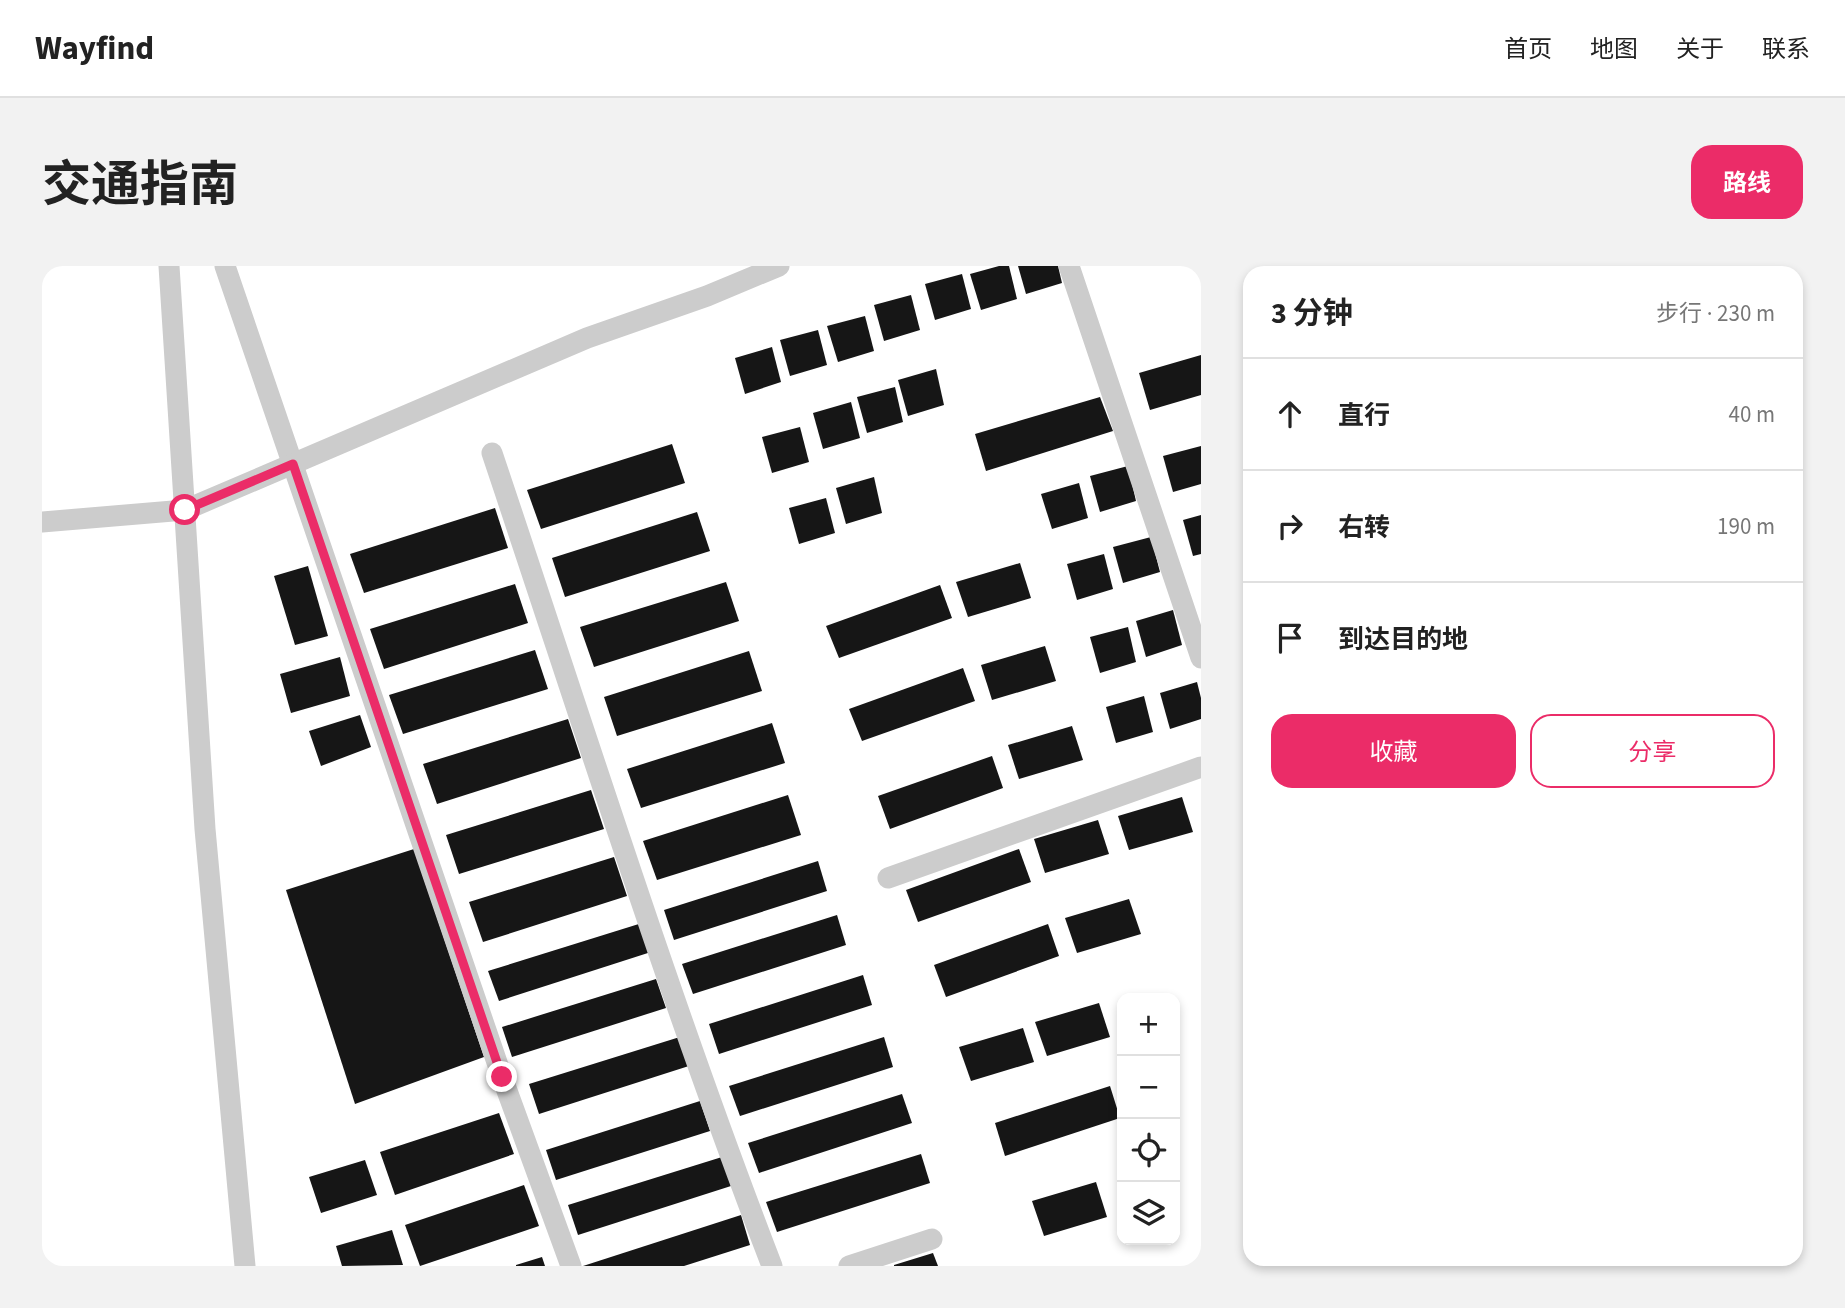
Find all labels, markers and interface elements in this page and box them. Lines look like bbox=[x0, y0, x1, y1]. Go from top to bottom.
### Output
text: Wayfind bbox=[35, 25, 154, 72]
text: 首页 bbox=[1504, 32, 1552, 67]
text: 地图 bbox=[1590, 32, 1638, 67]
text: 关于 bbox=[1676, 32, 1724, 67]
text: 联系 bbox=[1762, 32, 1810, 67]
button: 路线 bbox=[1691, 145, 1803, 219]
text: 交通指南 bbox=[42, 151, 238, 221]
text: 3 分钟 bbox=[1271, 292, 1353, 335]
text: 步行 · 230 m bbox=[1656, 297, 1775, 330]
icon: ahead bbox=[1271, 395, 1309, 433]
text: 直行 bbox=[1338, 397, 1390, 434]
text: 40 m bbox=[1728, 398, 1775, 431]
route start bbox=[169, 494, 200, 525]
icon: right bbox=[1271, 507, 1309, 545]
text: 右转 bbox=[1338, 509, 1390, 546]
text: 190 m bbox=[1717, 510, 1775, 543]
icon: arrive bbox=[1271, 619, 1309, 657]
text: 到达目的地 bbox=[1338, 621, 1468, 658]
button: 收藏 bbox=[1271, 714, 1516, 788]
button: 分享 bbox=[1530, 714, 1775, 788]
map controls bbox=[1117, 993, 1180, 1245]
button: + bbox=[1117, 993, 1180, 1056]
button: − bbox=[1117, 1056, 1180, 1119]
route end bbox=[486, 1061, 517, 1092]
button: locate bbox=[1117, 1119, 1180, 1182]
button: layers bbox=[1117, 1182, 1180, 1245]

